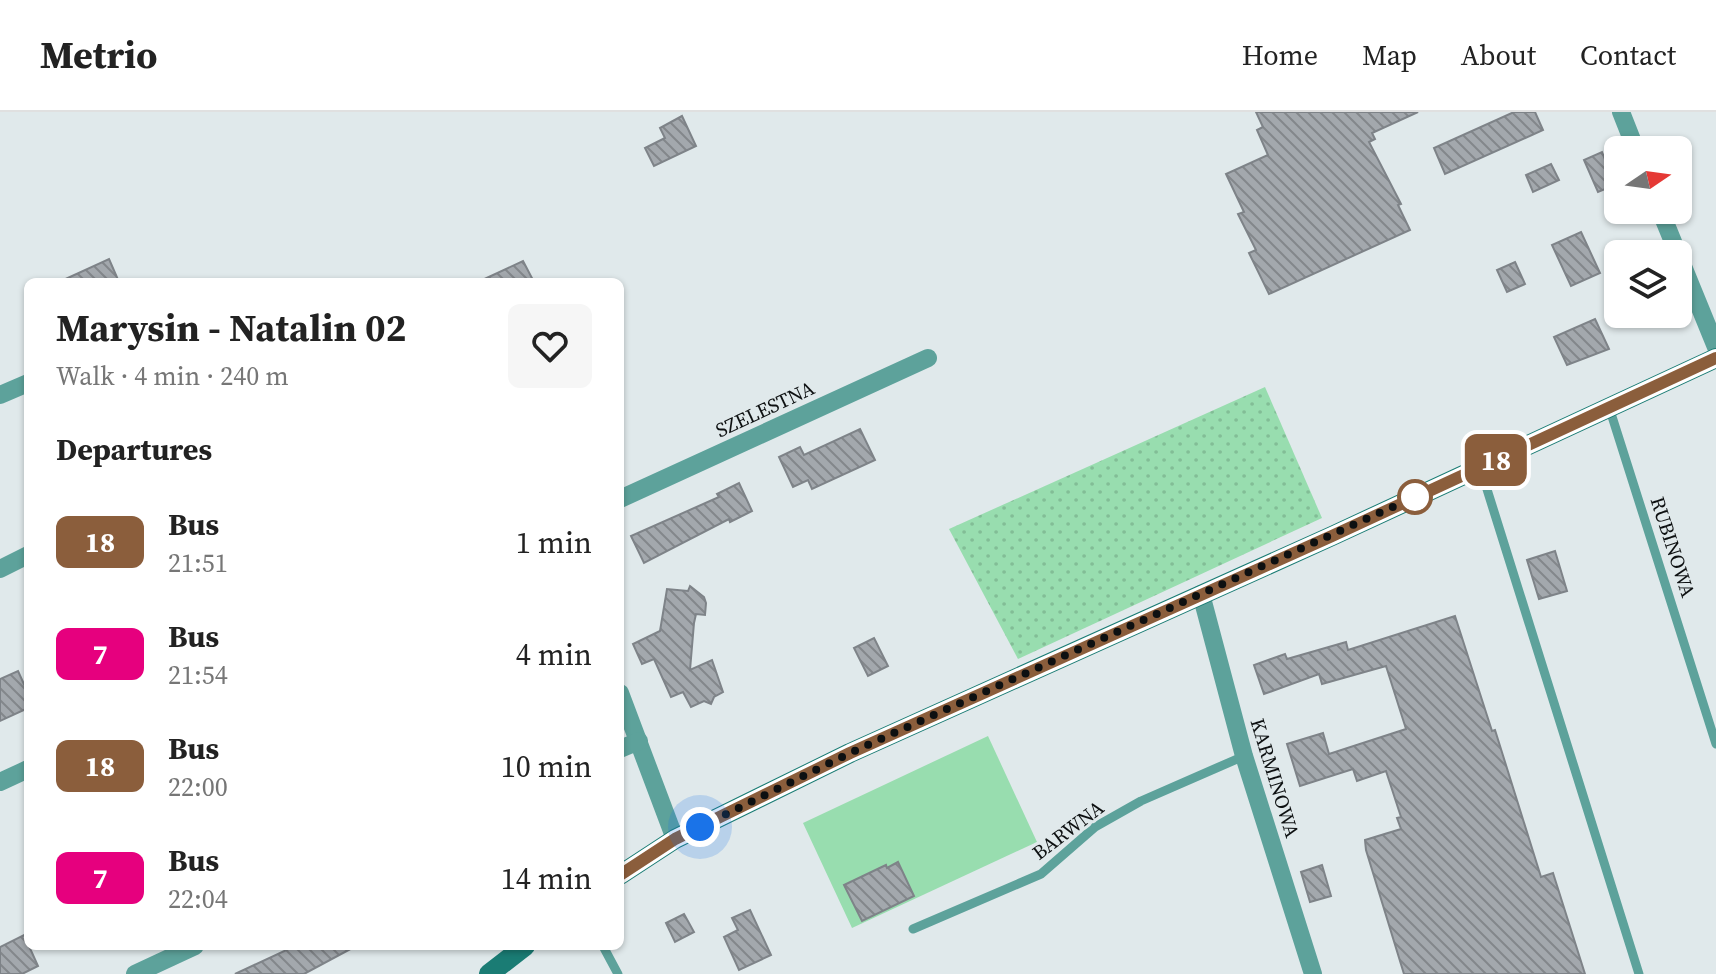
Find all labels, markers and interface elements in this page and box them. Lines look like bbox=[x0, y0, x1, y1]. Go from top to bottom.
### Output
text: Metrio bbox=[40, 29, 158, 81]
text: Home bbox=[1242, 36, 1318, 74]
text: Map bbox=[1362, 36, 1417, 74]
text: About bbox=[1461, 36, 1536, 74]
text: Contact bbox=[1580, 36, 1676, 74]
north arrow bbox=[1604, 136, 1692, 224]
map controls bbox=[1604, 136, 1692, 328]
button: layers bbox=[1604, 240, 1692, 328]
text: Marysin - Natalin 02 bbox=[56, 302, 406, 354]
button: heart bbox=[508, 304, 592, 388]
text: Walk · 4 min · 240 m bbox=[56, 358, 289, 394]
street label: SZELESTNA bbox=[711, 374, 820, 444]
text: Departures bbox=[56, 429, 212, 470]
line badge: 18 bbox=[1460, 434, 1532, 486]
text: 18 bbox=[1481, 441, 1511, 479]
unlabelled marker bbox=[1398, 480, 1432, 514]
street label: RUBINOWA bbox=[1644, 493, 1703, 602]
text: Bus bbox=[168, 504, 219, 545]
text: 1 min bbox=[516, 522, 592, 563]
text: 18 bbox=[85, 523, 115, 561]
text: 21:51 bbox=[168, 545, 228, 581]
text: Bus bbox=[168, 616, 219, 657]
text: 4 min bbox=[516, 634, 592, 675]
text: 7 bbox=[92, 635, 108, 673]
text: 21:54 bbox=[168, 657, 228, 693]
street label: KARMINOWA bbox=[1244, 715, 1307, 842]
text: Bus bbox=[168, 728, 219, 769]
text: 10 min bbox=[501, 746, 592, 787]
text: 18 bbox=[85, 747, 115, 785]
text: 22:00 bbox=[168, 769, 228, 805]
street label: BARWNA bbox=[1026, 793, 1110, 866]
your location bbox=[680, 807, 720, 847]
text: Bus bbox=[168, 840, 219, 881]
text: 14 min bbox=[501, 858, 592, 899]
text: 7 bbox=[92, 859, 108, 897]
text: 22:04 bbox=[168, 881, 228, 917]

